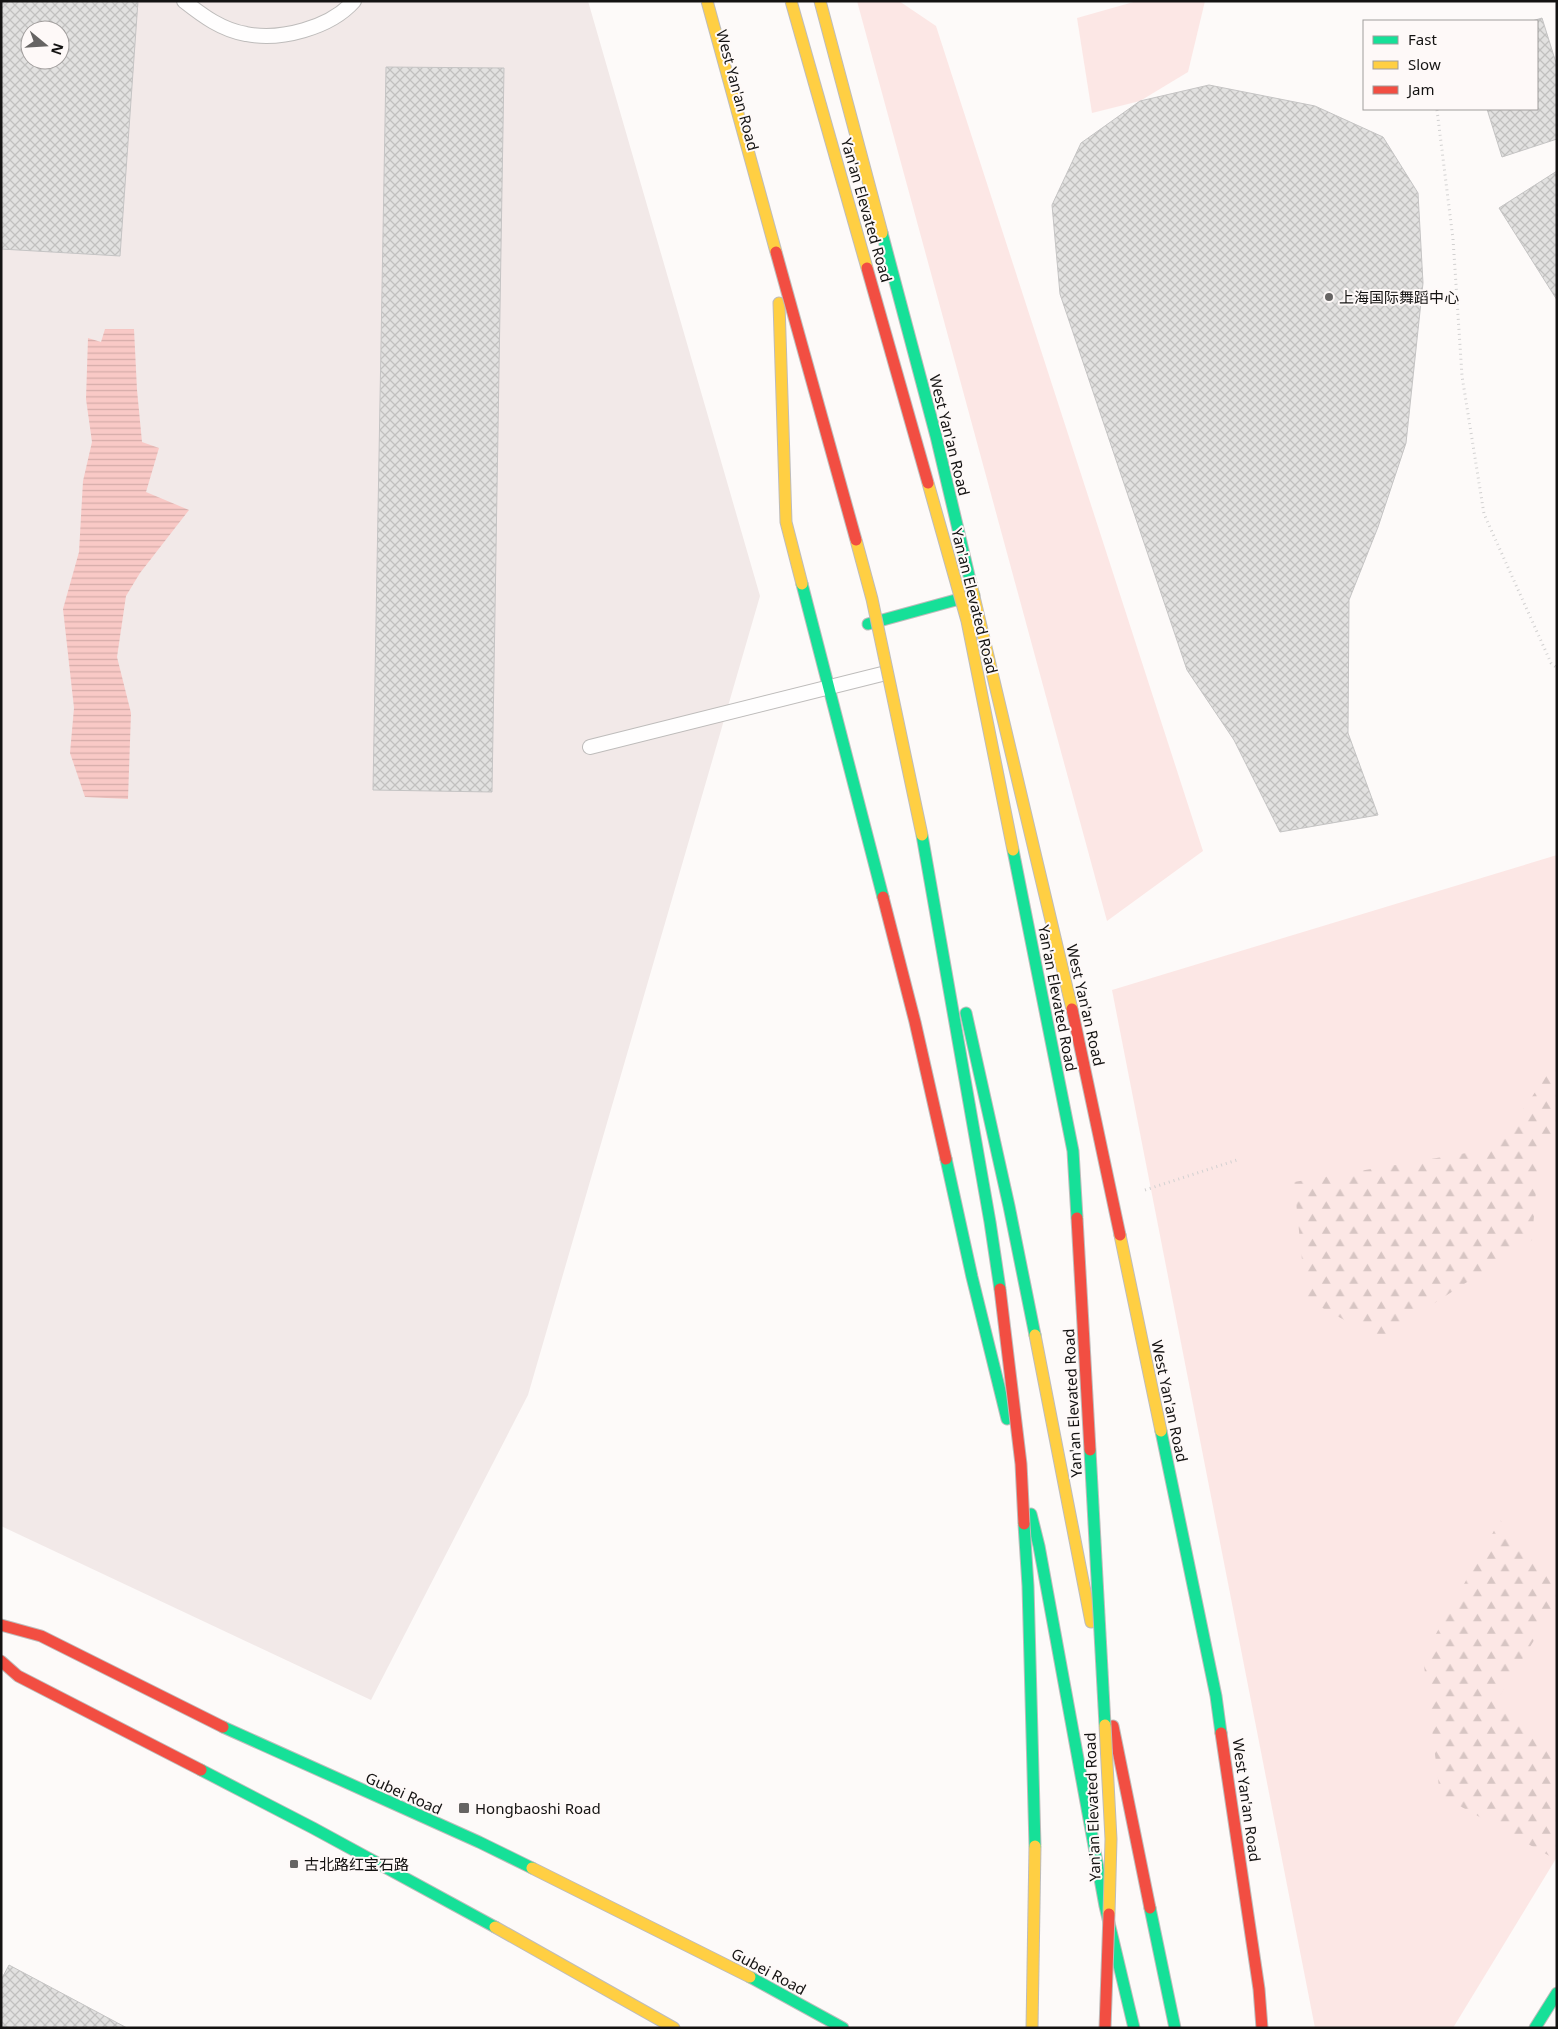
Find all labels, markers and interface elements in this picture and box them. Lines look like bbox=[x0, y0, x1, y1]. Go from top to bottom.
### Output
north arrow bbox=[20, 20, 70, 70]
legend bbox=[1363, 20, 1538, 110]
street label: West Yan'an Road bbox=[712, 27, 764, 153]
text: Fast bbox=[1408, 29, 1437, 49]
text: N bbox=[47, 41, 69, 58]
text: Slow bbox=[1408, 54, 1441, 74]
text: Jam bbox=[1406, 79, 1435, 99]
street label: Yan'an Elevated Road bbox=[837, 136, 897, 284]
place label: 上海国际舞蹈中心 bbox=[1339, 287, 1459, 307]
marker: 上海国际舞蹈中心 bbox=[1323, 291, 1335, 303]
street label: West Yan'an Road bbox=[925, 372, 975, 498]
street label: Yan'an Elevated Road bbox=[947, 526, 1003, 676]
street label: Yan'an Elevated Road bbox=[1034, 923, 1082, 1073]
street label: West Yan'an Road bbox=[1062, 942, 1110, 1068]
street label: Yan'an Elevated Road bbox=[1058, 1328, 1086, 1478]
street label: West Yan'an Road bbox=[1147, 1338, 1193, 1464]
street label: Yan'an Elevated Road bbox=[1079, 1732, 1105, 1882]
street label: West Yan'an Road bbox=[1228, 1737, 1266, 1863]
street label: Gubei Road bbox=[363, 1767, 445, 1819]
place label: Hongbaoshi Road bbox=[475, 1798, 601, 1818]
marker: Hongbaoshi Road bbox=[457, 1801, 471, 1815]
place label: 古北路红宝石路 bbox=[304, 1854, 409, 1874]
marker: 古北路红宝石路 bbox=[288, 1858, 300, 1870]
street label: Gubei Road bbox=[728, 1943, 810, 1999]

